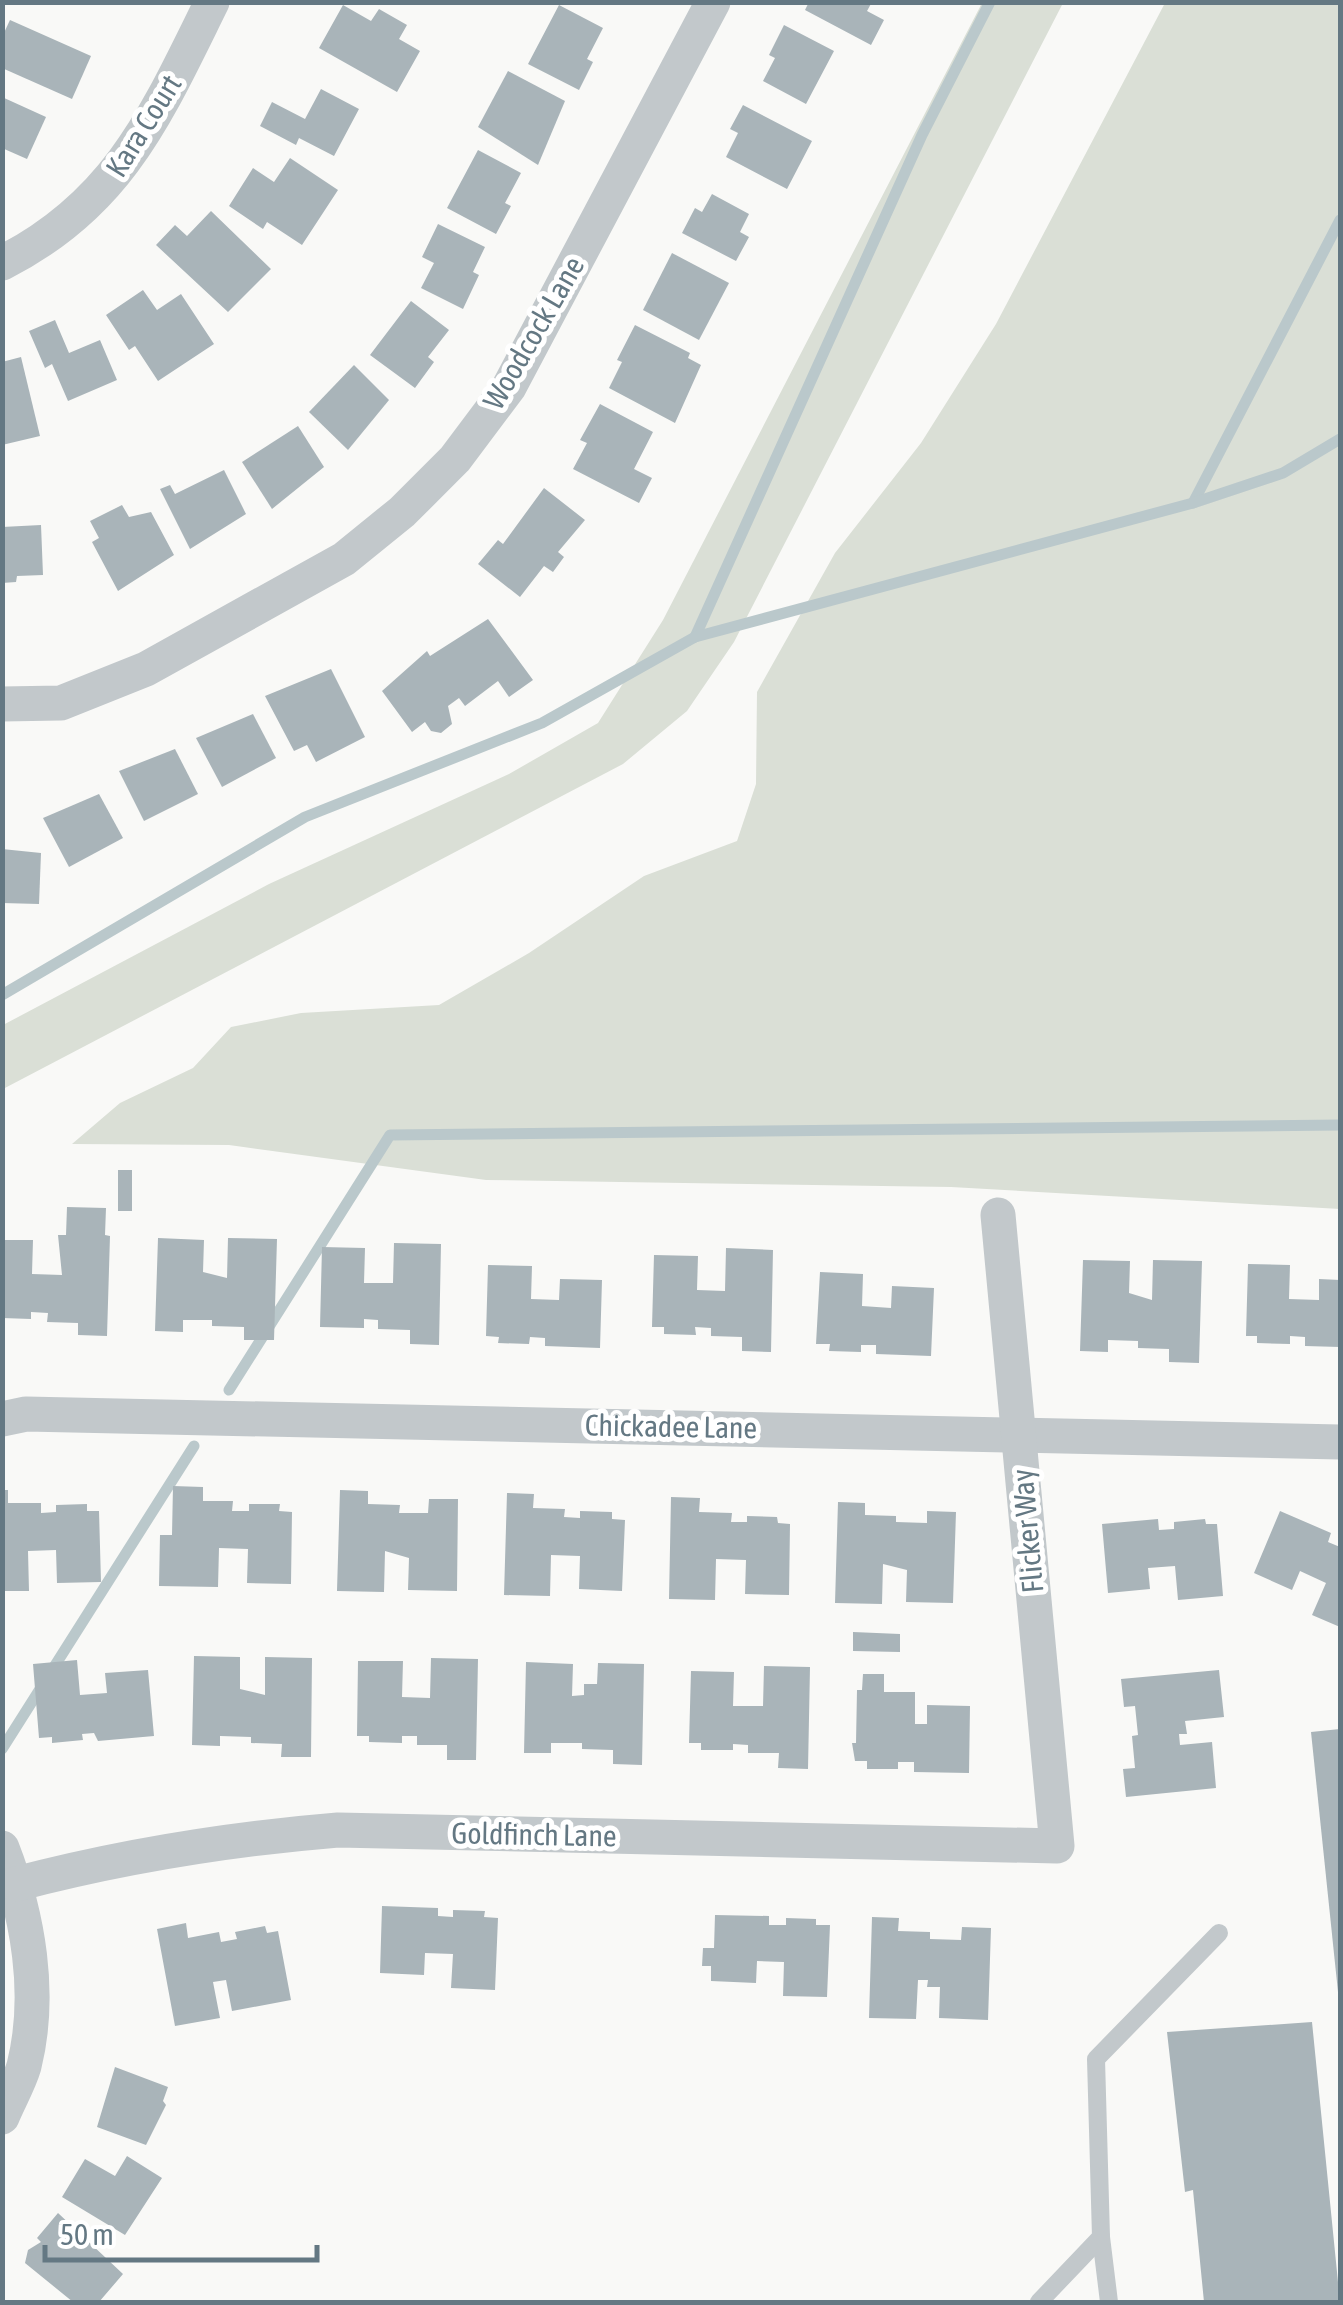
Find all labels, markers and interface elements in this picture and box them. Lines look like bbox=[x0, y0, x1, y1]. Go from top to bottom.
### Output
street label: Kara Court bbox=[99, 68, 188, 183]
street label: Woodcock Lane bbox=[476, 250, 591, 415]
street label: Chickadee Lane bbox=[585, 1407, 757, 1445]
street label: Flicker Way bbox=[1005, 1468, 1049, 1595]
street label: Goldfinch Lane bbox=[451, 1816, 617, 1852]
scale bar bbox=[45, 2200, 318, 2262]
text: 50 m bbox=[60, 2217, 114, 2251]

